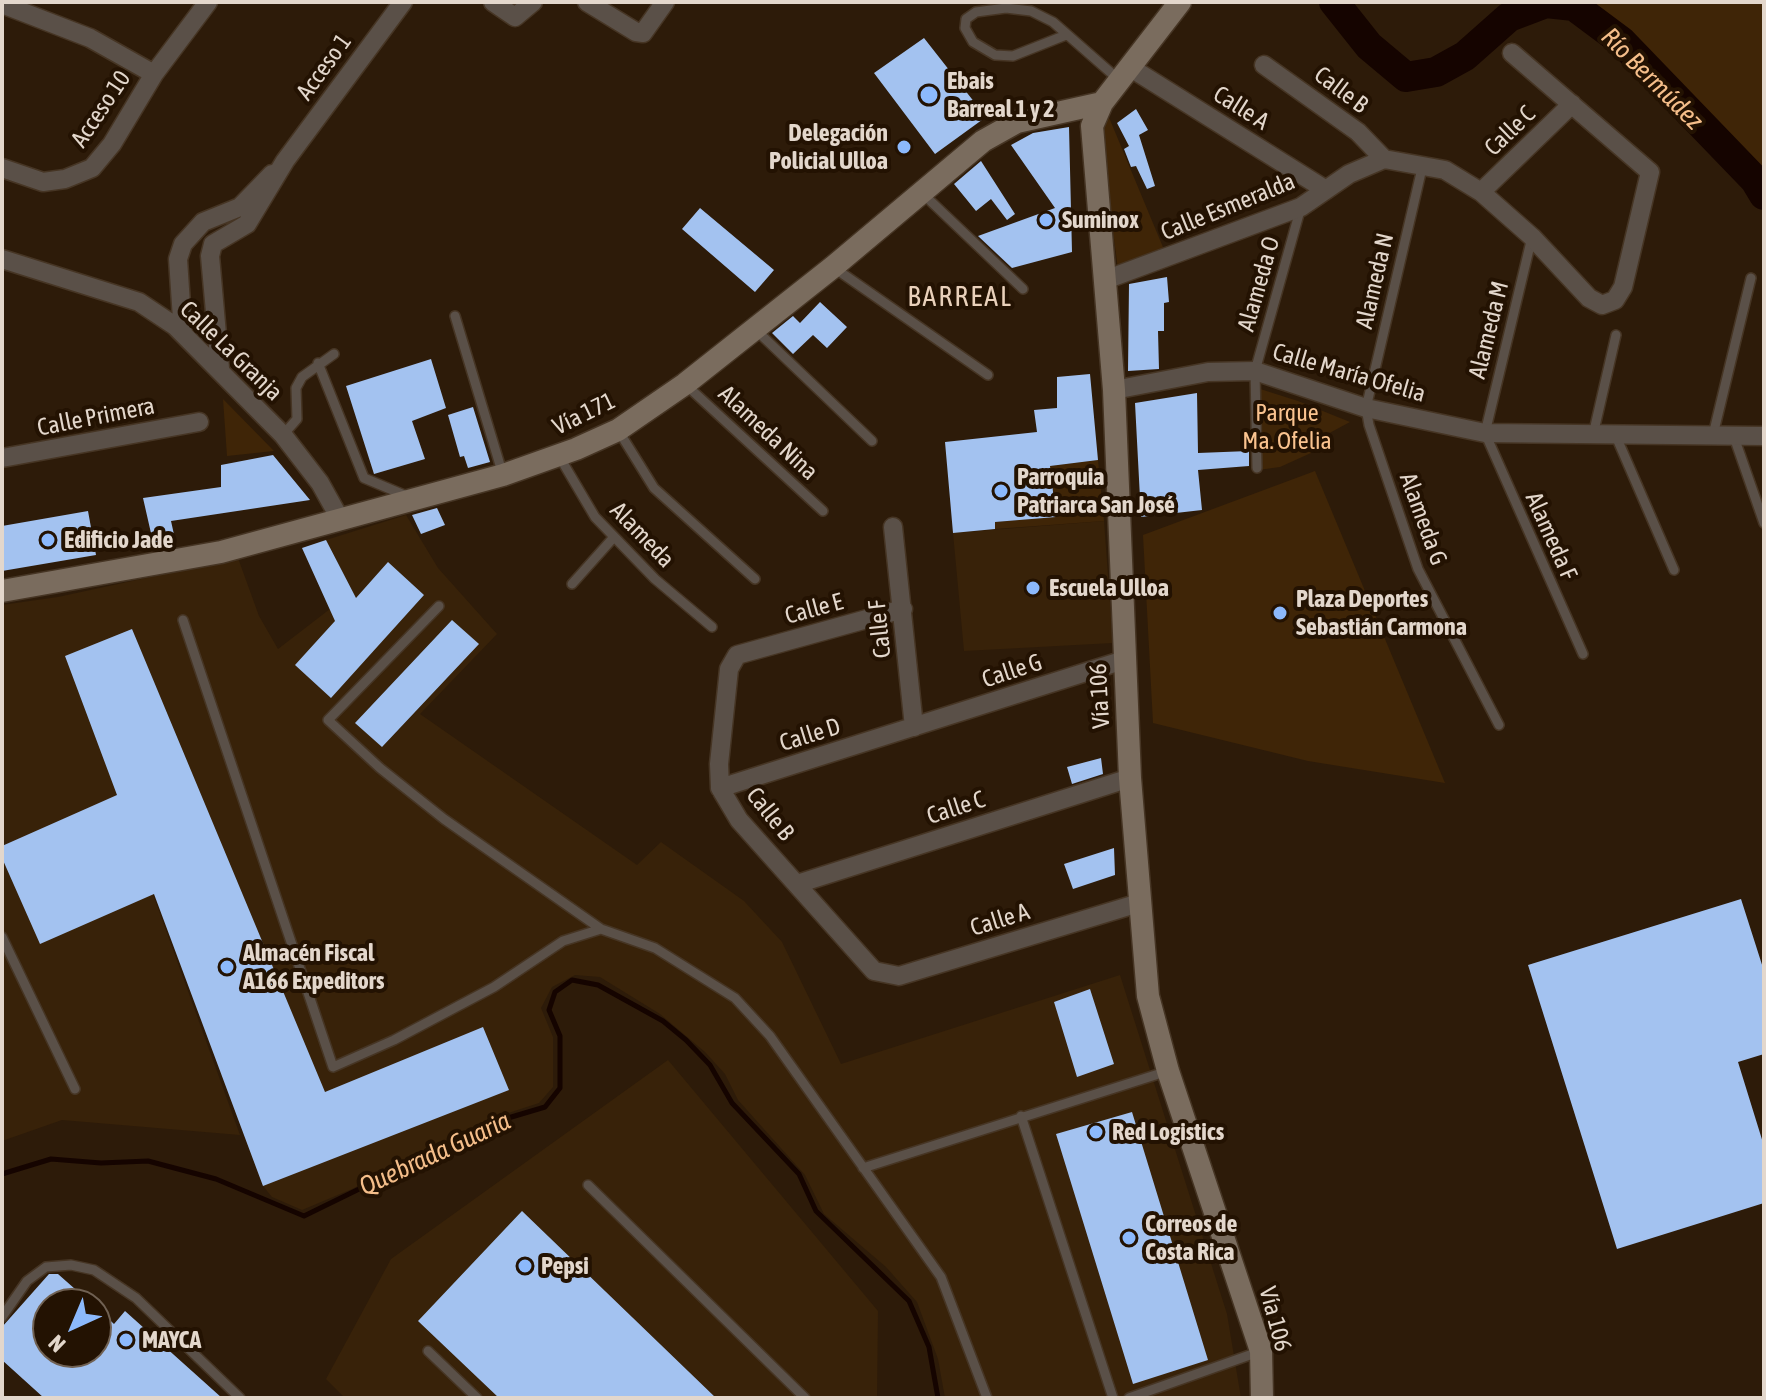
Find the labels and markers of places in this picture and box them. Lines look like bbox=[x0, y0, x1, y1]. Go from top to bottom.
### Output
place label: Ebais Barreal 1 y 2 bbox=[947, 67, 1054, 123]
marker: Ebais Barreal 1 y 2 bbox=[918, 84, 940, 106]
place label: Delegación Policial Ulloa bbox=[769, 119, 888, 175]
marker: Delegación Policial Ulloa bbox=[895, 138, 913, 156]
place label: Suminox bbox=[1062, 206, 1139, 234]
marker: Suminox bbox=[1037, 211, 1055, 229]
place label: Parroquia Patriarca San José bbox=[1017, 463, 1175, 519]
marker: Parroquia Patriarca San José bbox=[992, 482, 1010, 500]
place label: Edificio Jade bbox=[64, 526, 173, 554]
marker: Edificio Jade bbox=[39, 531, 57, 549]
place label: Escuela Ulloa bbox=[1049, 574, 1169, 602]
marker: Escuela Ulloa bbox=[1024, 579, 1042, 597]
place label: Plaza Deportes Sebastián Carmona bbox=[1296, 585, 1467, 641]
marker: Plaza Deportes Sebastián Carmona bbox=[1271, 604, 1289, 622]
place label: Almacén Fiscal A166 Expeditors bbox=[243, 939, 384, 995]
marker: Almacén Fiscal A166 Expeditors bbox=[218, 958, 236, 976]
place label: Red Logistics bbox=[1112, 1118, 1224, 1146]
marker: Red Logistics bbox=[1087, 1123, 1105, 1141]
place label: Correos de Costa Rica bbox=[1145, 1210, 1237, 1266]
marker: Correos de Costa Rica bbox=[1120, 1229, 1138, 1247]
place label: Pepsi bbox=[541, 1252, 589, 1280]
marker: Pepsi bbox=[516, 1257, 534, 1275]
place label: MAYCA bbox=[142, 1326, 201, 1354]
marker: MAYCA bbox=[117, 1331, 135, 1349]

